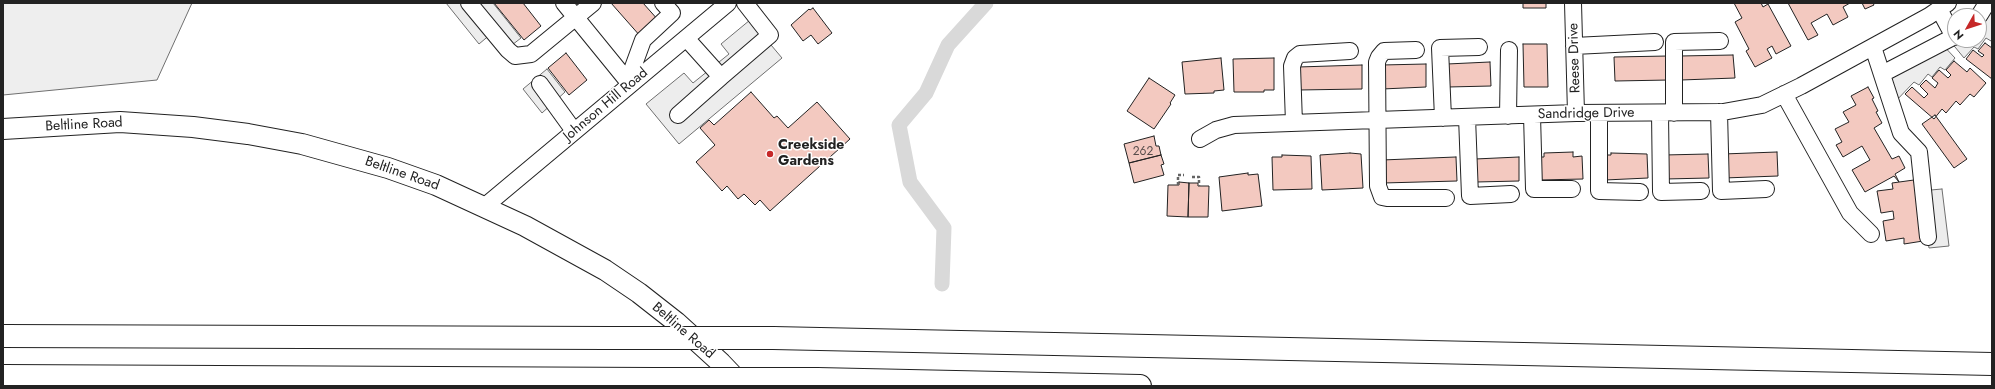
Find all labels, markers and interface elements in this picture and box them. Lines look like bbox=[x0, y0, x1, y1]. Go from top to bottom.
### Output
north arrow bbox=[1947, 8, 1987, 48]
street label: Reese Drive bbox=[1565, 23, 1585, 93]
text: N bbox=[1949, 27, 1967, 43]
street label: Johnson Hill Road bbox=[560, 65, 652, 145]
street label: Sandridge Drive bbox=[1538, 105, 1634, 123]
street label: Beltline Road bbox=[45, 115, 123, 135]
place label: Creekside Gardens bbox=[778, 138, 844, 170]
house number: 262 bbox=[1133, 145, 1153, 159]
marker: Creekside Gardens bbox=[765, 149, 775, 159]
street label: Beltline Road bbox=[363, 153, 441, 195]
street label: Beltline Road bbox=[648, 299, 718, 363]

